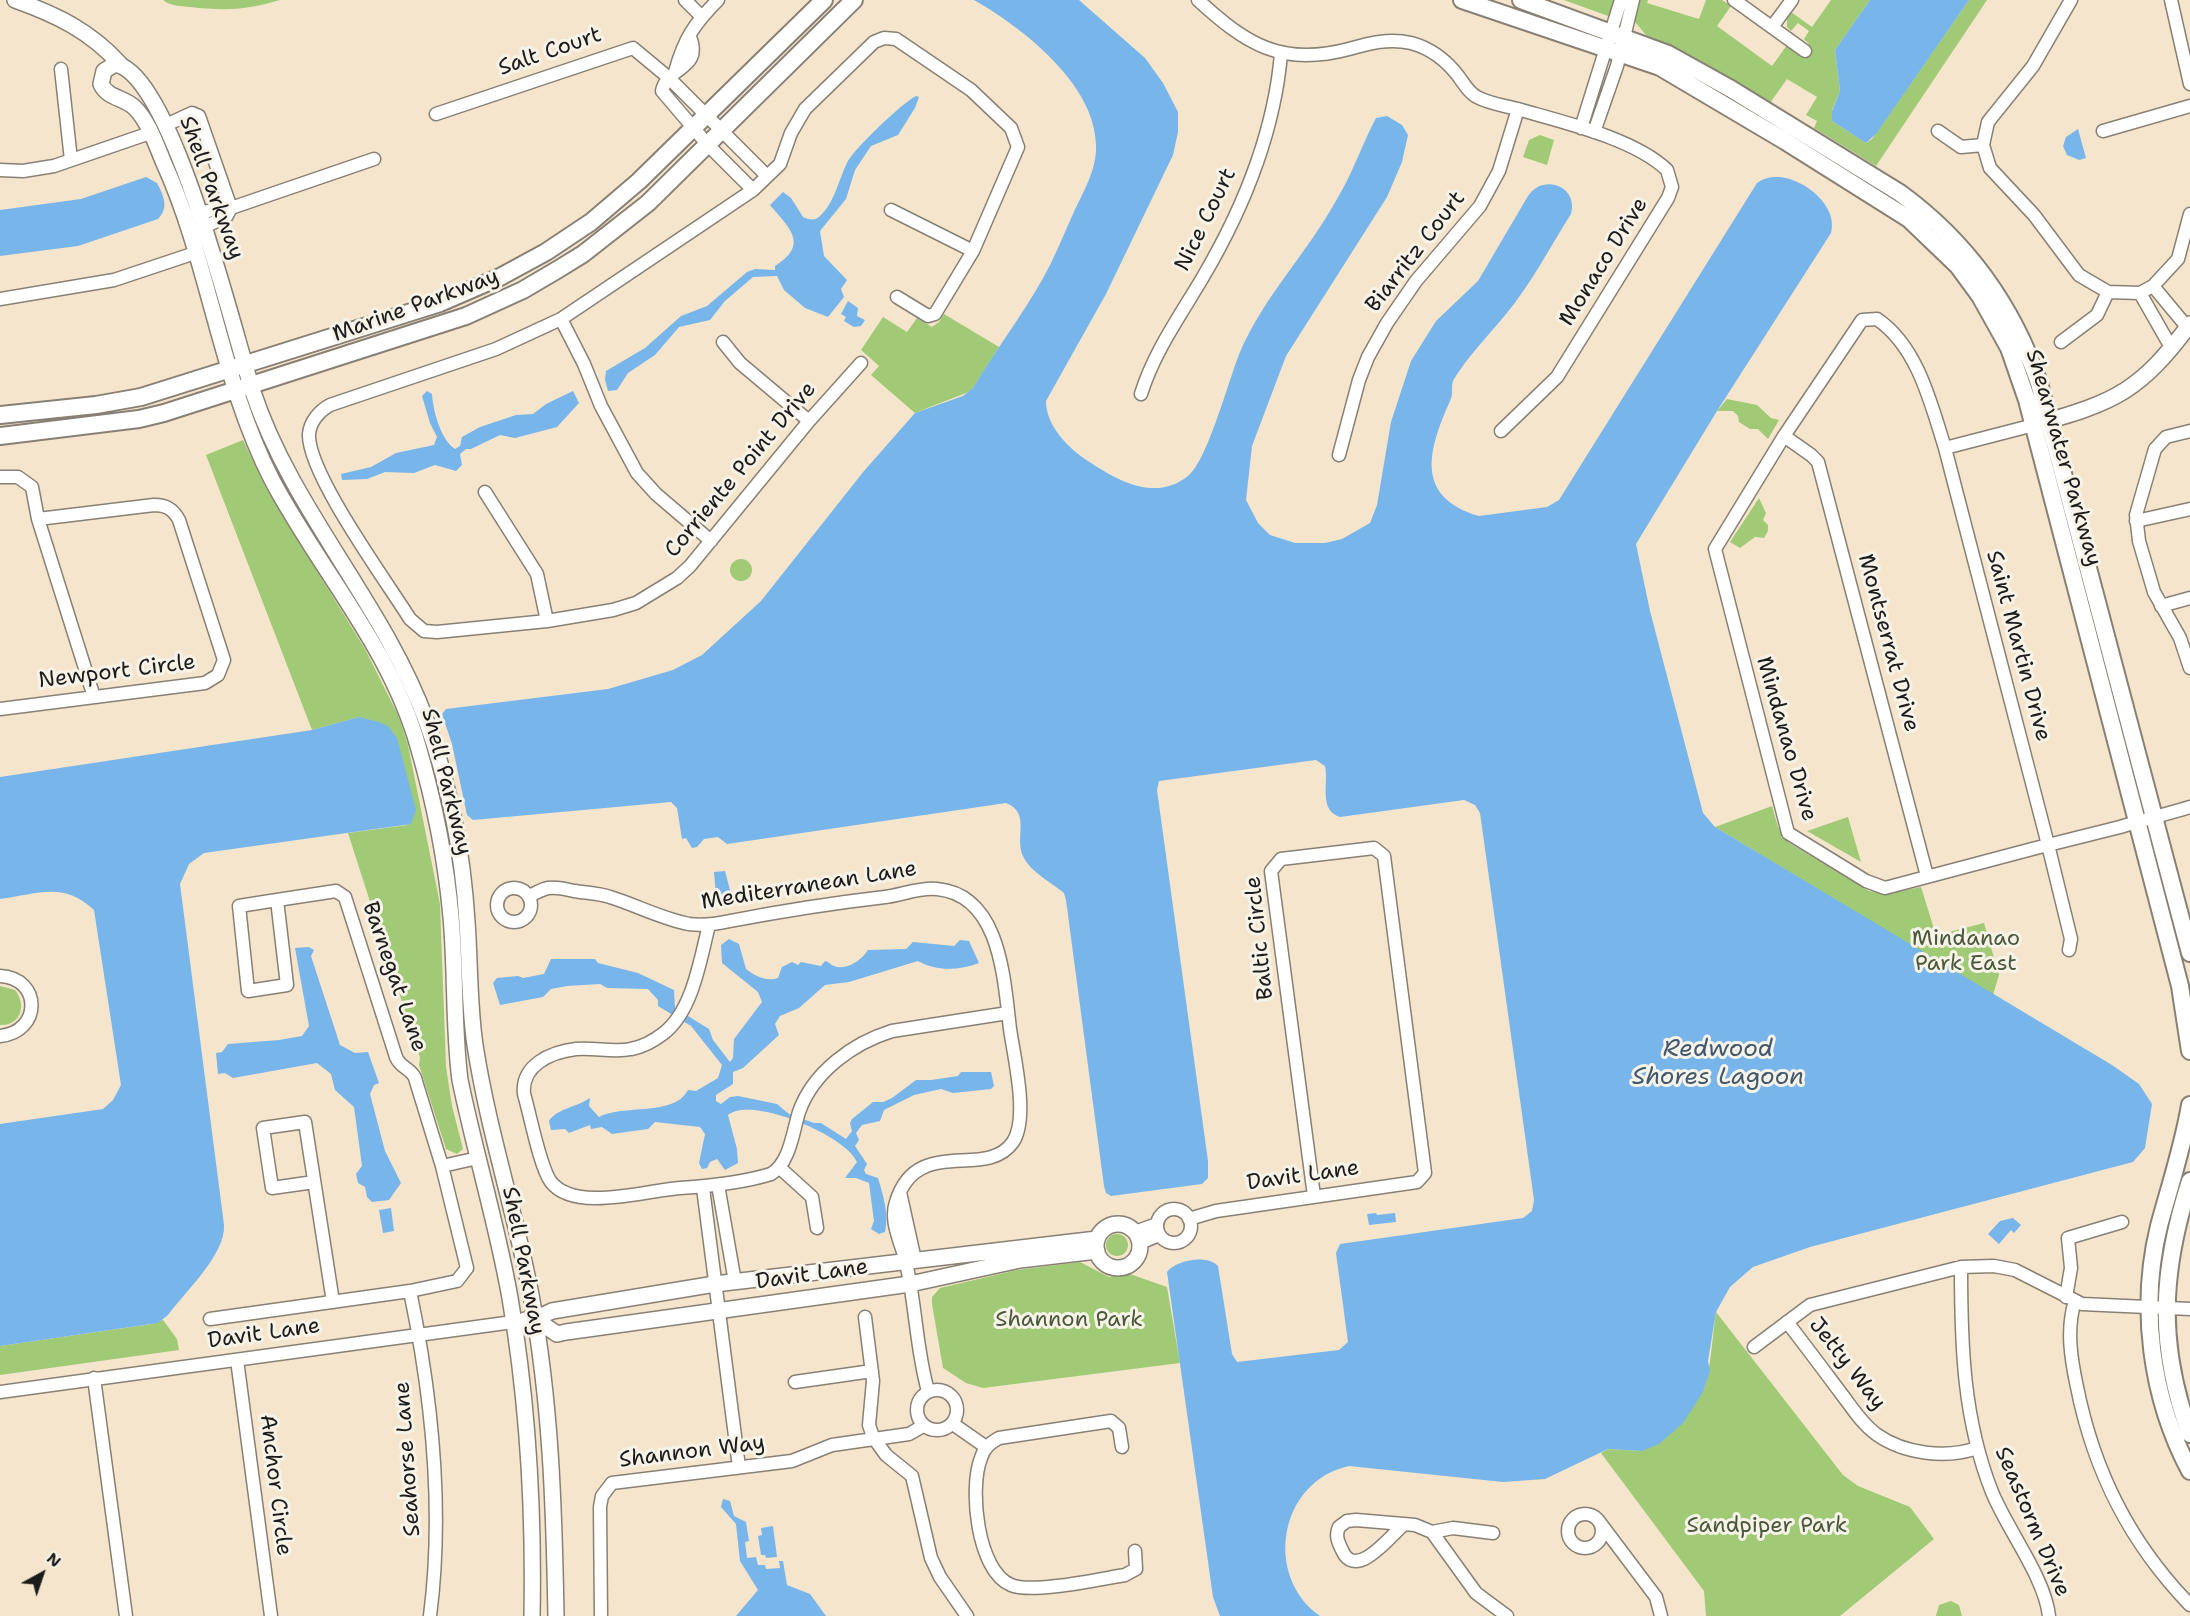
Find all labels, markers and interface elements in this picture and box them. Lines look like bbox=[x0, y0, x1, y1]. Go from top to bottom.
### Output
street label: Salt Court bbox=[495, 22, 605, 82]
street label: Shell Parkway bbox=[173, 113, 249, 263]
street label: Nice Court bbox=[1170, 164, 1242, 276]
street label: Biarritz Court bbox=[1361, 186, 1471, 318]
street label: Monaco Drive bbox=[1554, 193, 1654, 331]
street label: Marine Parkway bbox=[329, 264, 503, 348]
street label: Shearwater Parkway bbox=[2019, 347, 2107, 569]
street label: Corriente Point Drive bbox=[660, 377, 822, 563]
street label: Saint Martin Drive bbox=[1980, 548, 2056, 744]
street label: Montserrat Drive bbox=[1852, 551, 1924, 735]
street label: Newport Circle bbox=[37, 649, 197, 695]
street label: Mindanao Drive bbox=[1750, 654, 1822, 824]
street label: Shell Parkway bbox=[415, 706, 477, 858]
street label: Mediterranean Lane bbox=[699, 856, 919, 916]
street label: Baltic Circle bbox=[1240, 875, 1280, 1001]
street label: Barnegat Lane bbox=[356, 899, 432, 1055]
park label: Mindanao Park East bbox=[1912, 926, 2020, 978]
water label: Redwood Shores Lagoon bbox=[1632, 1036, 1804, 1092]
street label: Davit Lane bbox=[1245, 1155, 1361, 1197]
street label: Shell Parkway bbox=[496, 1185, 550, 1337]
street label: Davit Lane bbox=[754, 1254, 870, 1296]
park label: Shannon Park bbox=[995, 1307, 1143, 1333]
street label: Davit Lane bbox=[206, 1313, 322, 1355]
street label: Jetty Way bbox=[1803, 1313, 1891, 1415]
street label: Seahorse Lane bbox=[389, 1380, 427, 1538]
street label: Anchor Circle bbox=[253, 1413, 297, 1557]
street label: Shannon Way bbox=[618, 1430, 766, 1474]
street label: Seastorm Drive bbox=[1989, 1443, 2075, 1601]
park label: Sandpiper Park bbox=[1687, 1513, 1847, 1539]
north arrow bbox=[12, 1544, 72, 1604]
text: N bbox=[42, 1548, 66, 1572]

